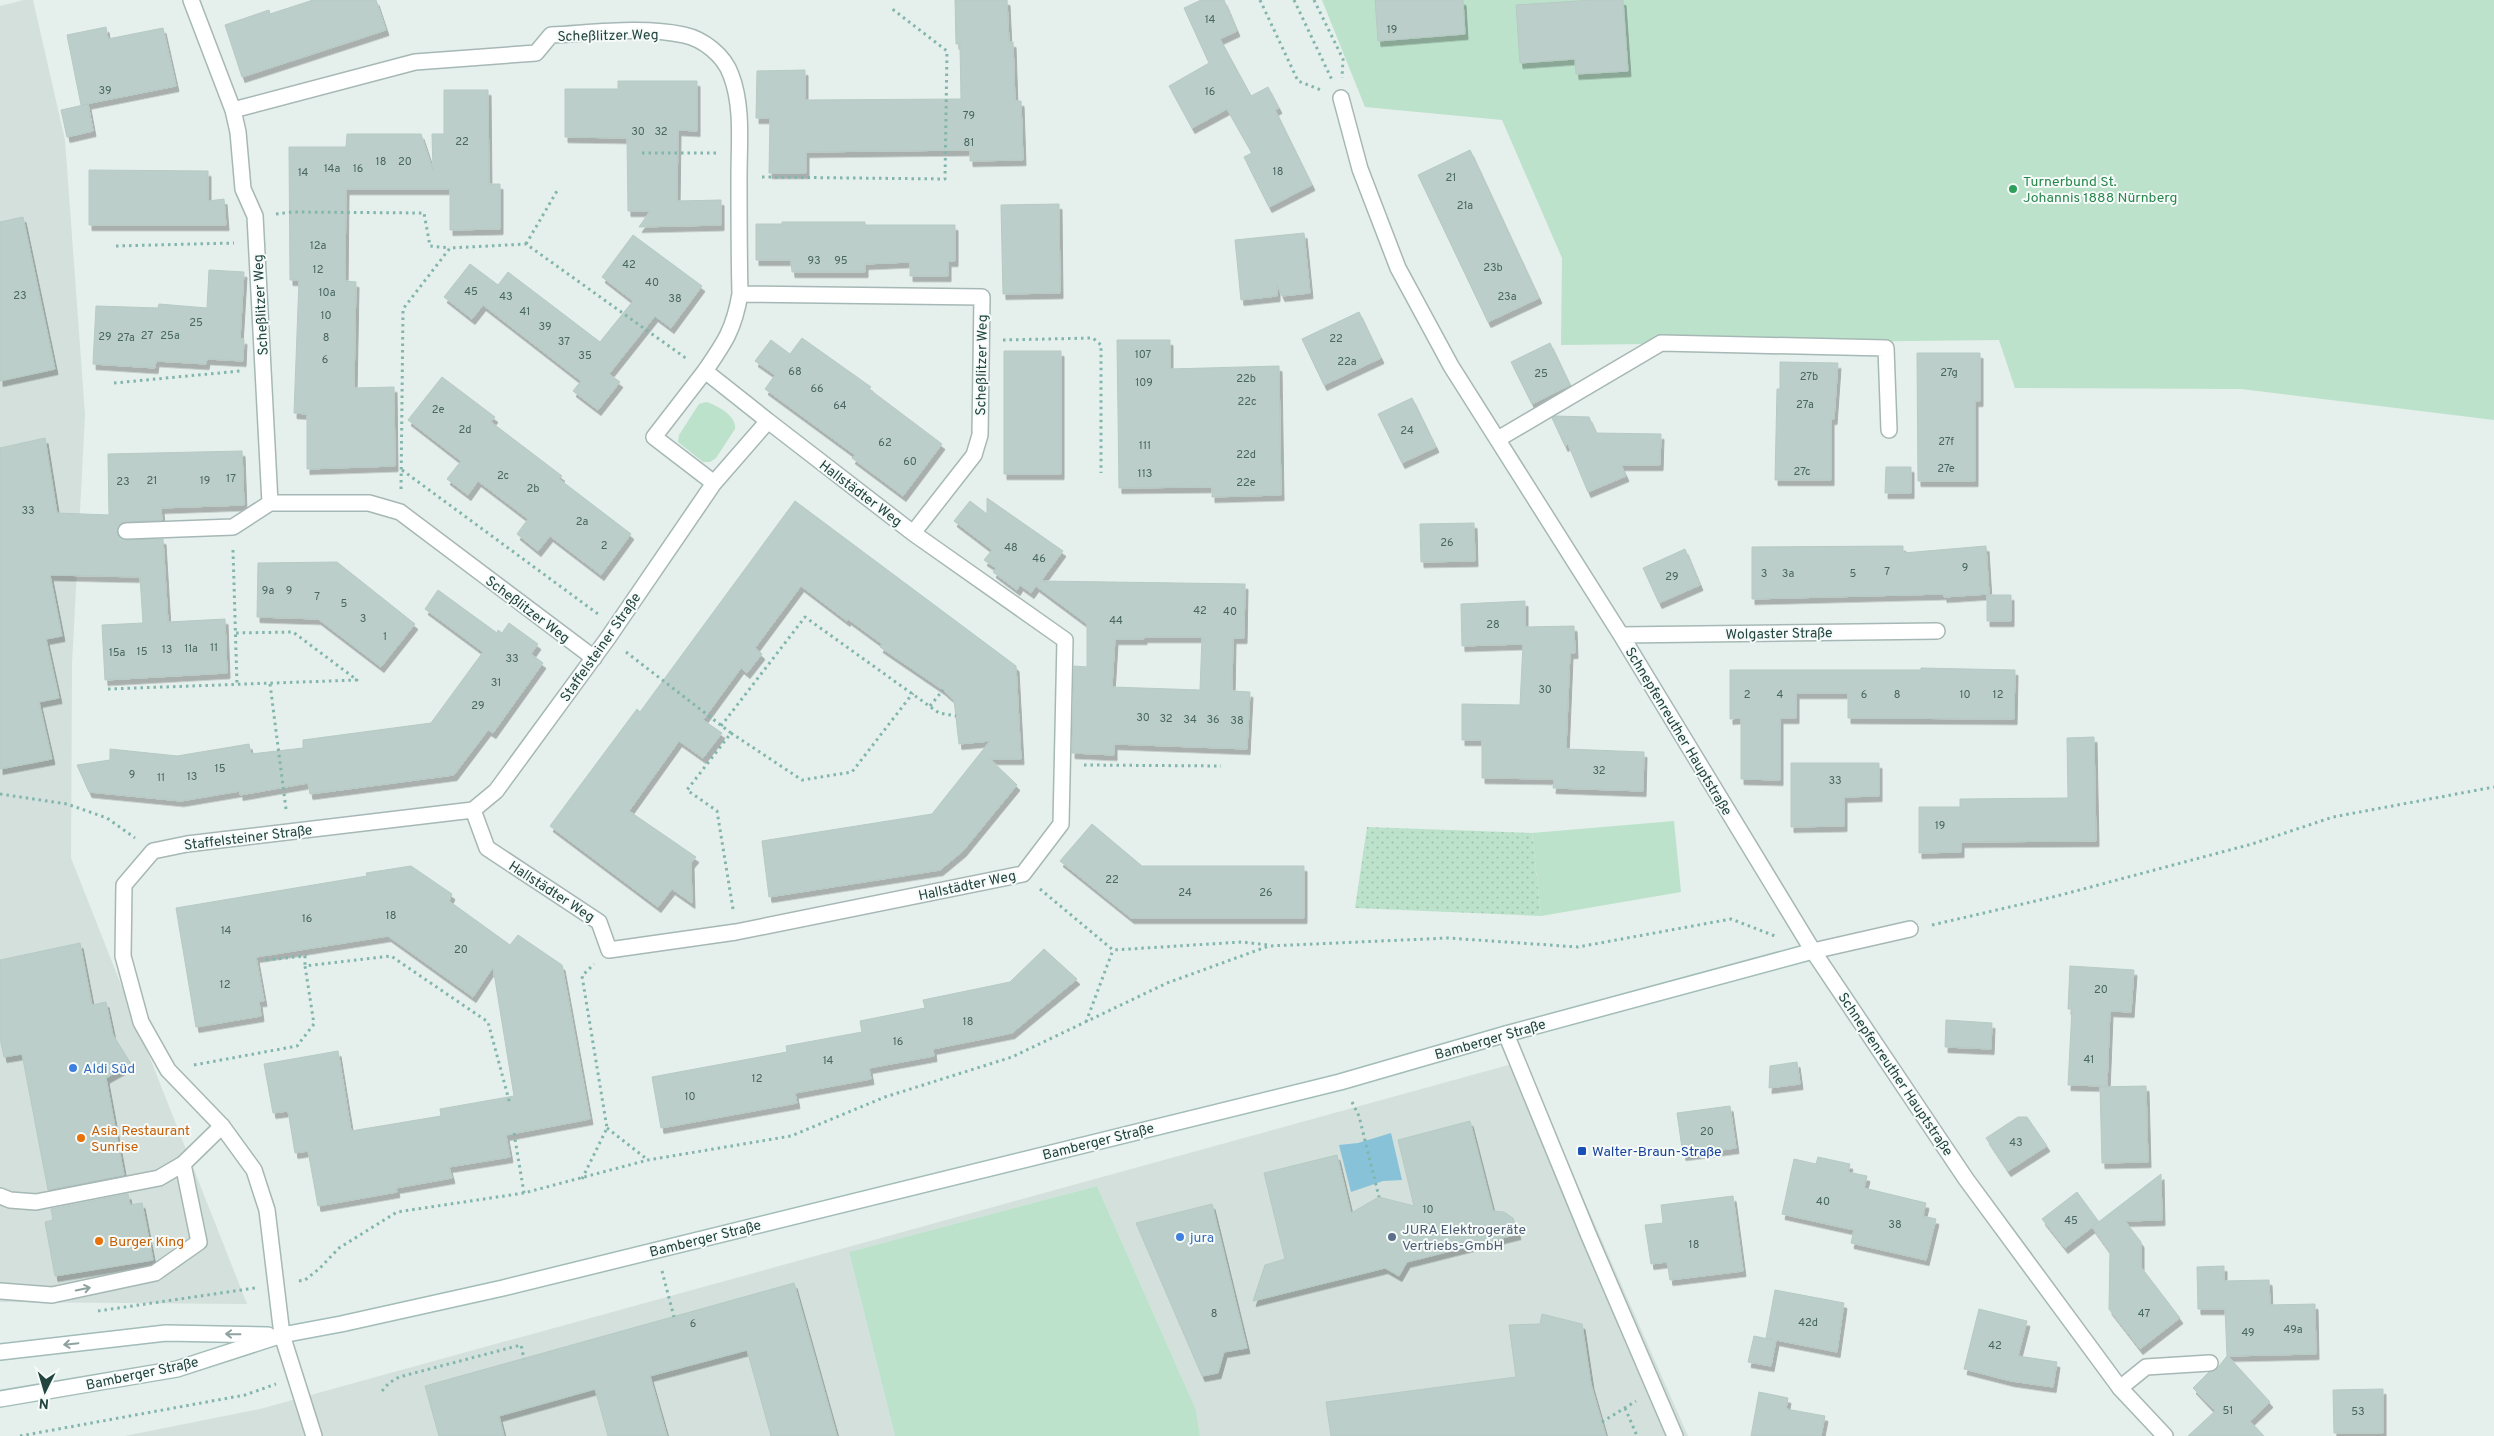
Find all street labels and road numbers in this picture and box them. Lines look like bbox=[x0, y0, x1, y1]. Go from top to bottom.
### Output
street label: Scheßlitzer Weg bbox=[557, 27, 659, 46]
street label: Scheßlitzer Weg bbox=[250, 254, 273, 356]
street label: Scheßlitzer Weg bbox=[973, 314, 992, 416]
street label: Hallstädter Weg bbox=[815, 458, 905, 531]
street label: Scheßlitzer Weg bbox=[482, 573, 573, 647]
street label: Staffelsteiner Straße bbox=[557, 590, 645, 706]
street label: Wolgaster Straße bbox=[1725, 625, 1833, 644]
street label: Schnepfenreuther Hauptstraße bbox=[1621, 644, 1735, 819]
street label: Staffelsteiner Straße bbox=[183, 822, 313, 855]
street label: Hallstädter Weg bbox=[505, 858, 597, 926]
street label: Hallstädter Weg bbox=[917, 868, 1018, 905]
street label: Schnepfenreuther Hauptstraße bbox=[1834, 990, 1956, 1160]
street label: Bamberger Straße bbox=[1433, 1016, 1548, 1064]
street label: Bamberger Straße bbox=[1041, 1120, 1156, 1165]
street label: Bamberger Straße bbox=[648, 1217, 763, 1262]
street label: Bamberger Straße bbox=[85, 1354, 200, 1395]

